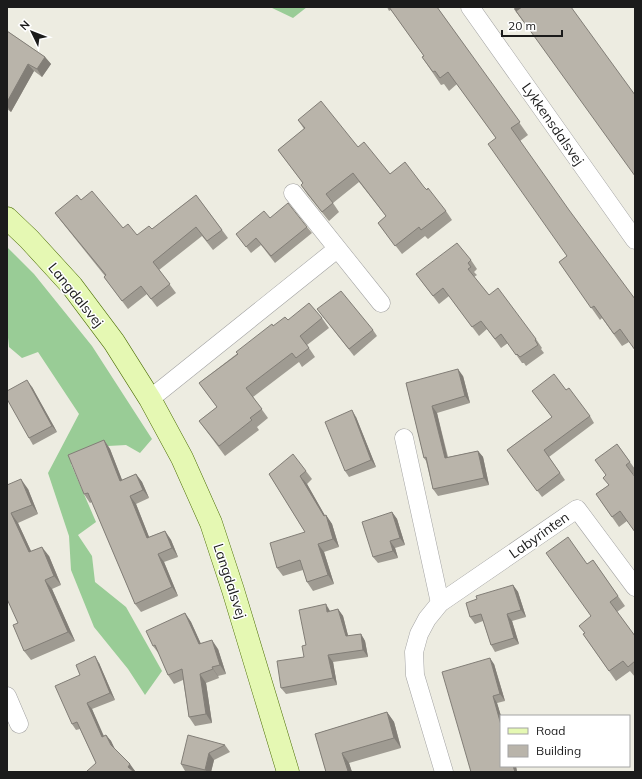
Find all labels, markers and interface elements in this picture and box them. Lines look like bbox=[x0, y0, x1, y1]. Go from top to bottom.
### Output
north arrow bbox=[12, 12, 52, 52]
scale bar bbox=[502, 12, 562, 38]
text: N bbox=[17, 17, 33, 33]
text: 20 m bbox=[508, 18, 536, 33]
street label: Lykkensdalsvej bbox=[518, 79, 588, 169]
street label: Langdalsvej bbox=[44, 259, 108, 331]
street label: Labyrinten bbox=[506, 508, 572, 562]
street label: Langdalsvej bbox=[209, 541, 251, 621]
legend bbox=[500, 715, 630, 767]
text: Road bbox=[536, 723, 565, 738]
text: Building bbox=[536, 743, 581, 758]

